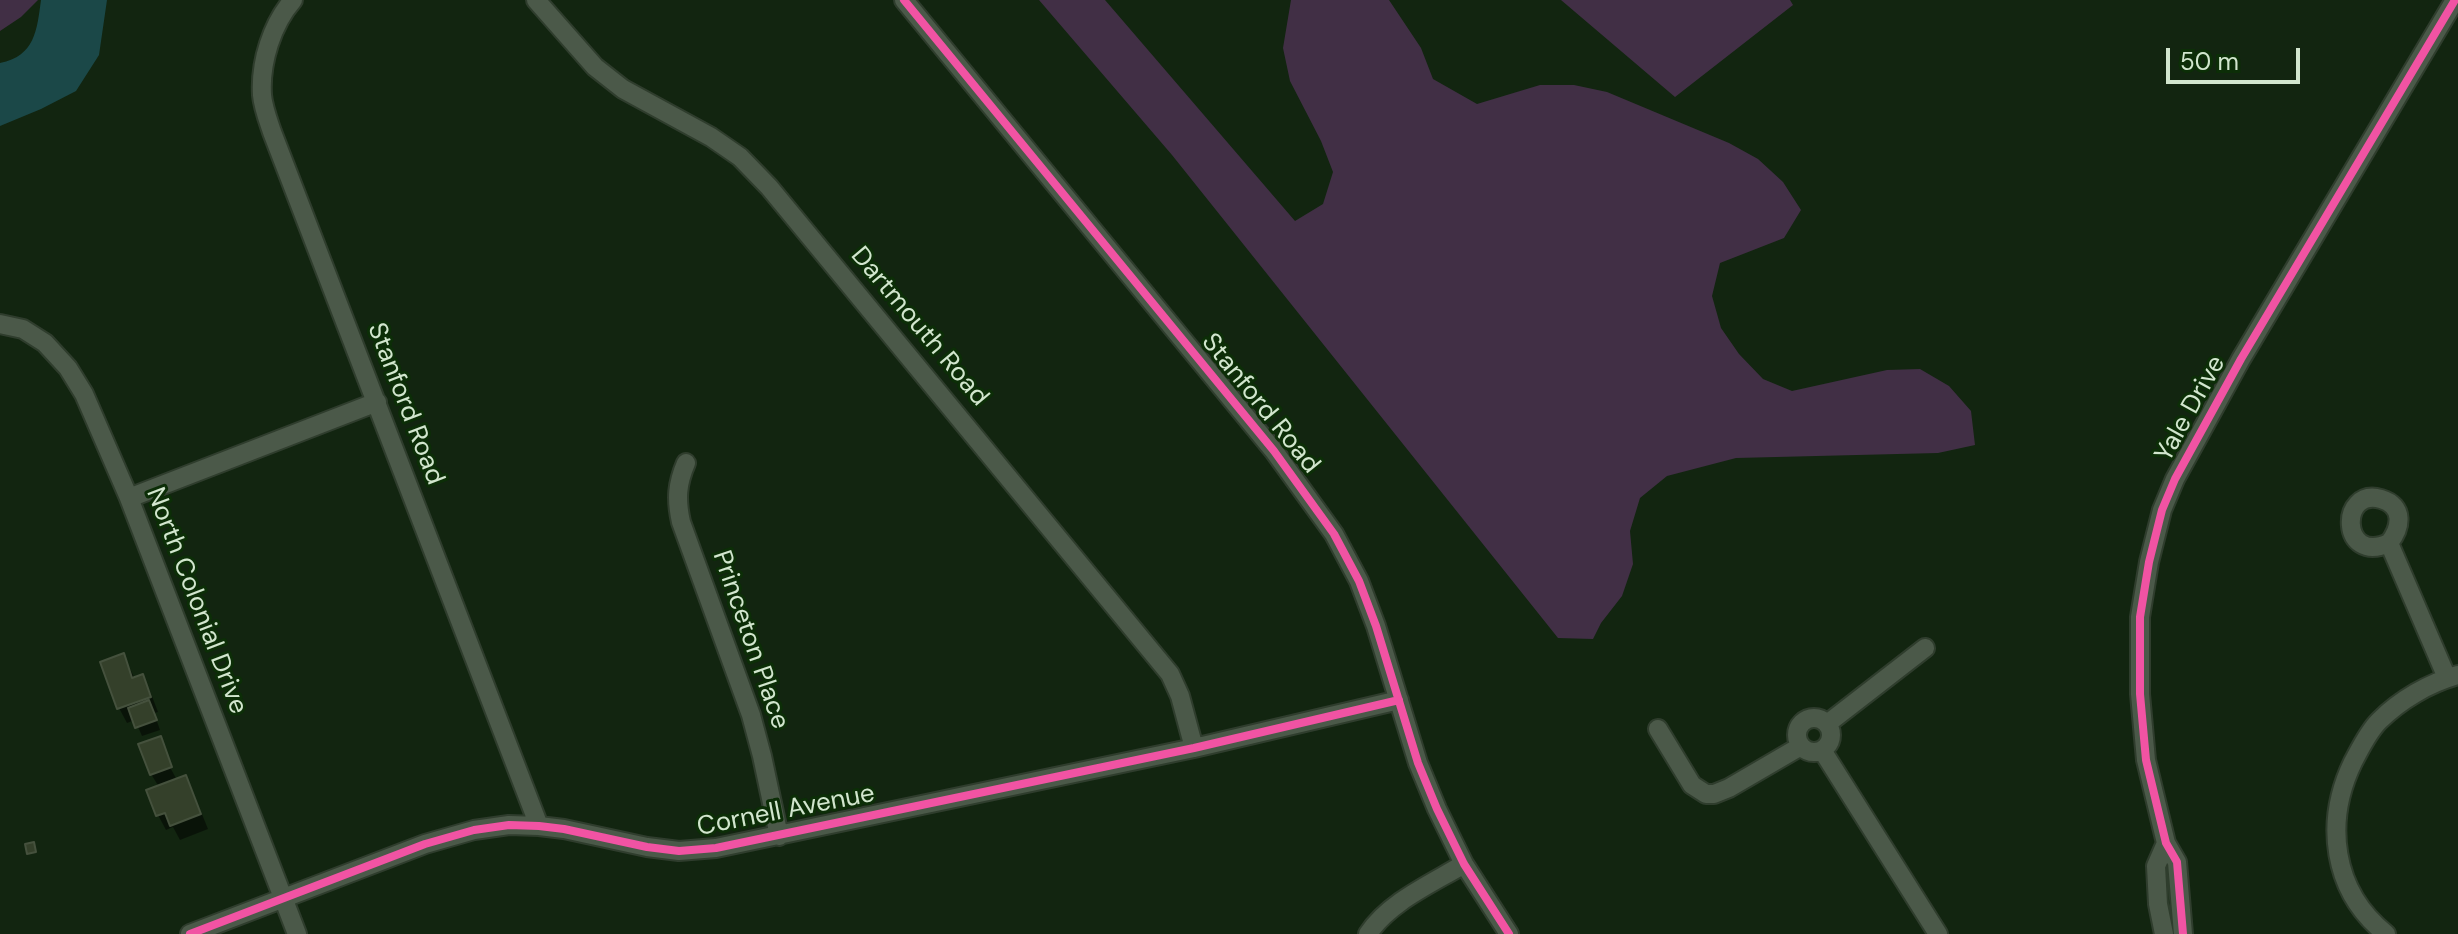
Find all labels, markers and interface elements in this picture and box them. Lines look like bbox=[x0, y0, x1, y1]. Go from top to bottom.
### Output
scale bar bbox=[2170, 32, 2304, 82]
text: 50 m bbox=[2180, 46, 2239, 77]
street label: Dartmouth Road bbox=[843, 241, 995, 413]
street label: Stanford Road bbox=[360, 319, 450, 489]
street label: Stanford Road bbox=[1194, 328, 1326, 480]
street label: Yale Drive bbox=[2149, 351, 2233, 467]
street label: North Colonial Drive bbox=[138, 483, 254, 719]
street label: Princeton Place bbox=[705, 547, 795, 733]
street label: Cornell Avenue bbox=[695, 778, 877, 844]

